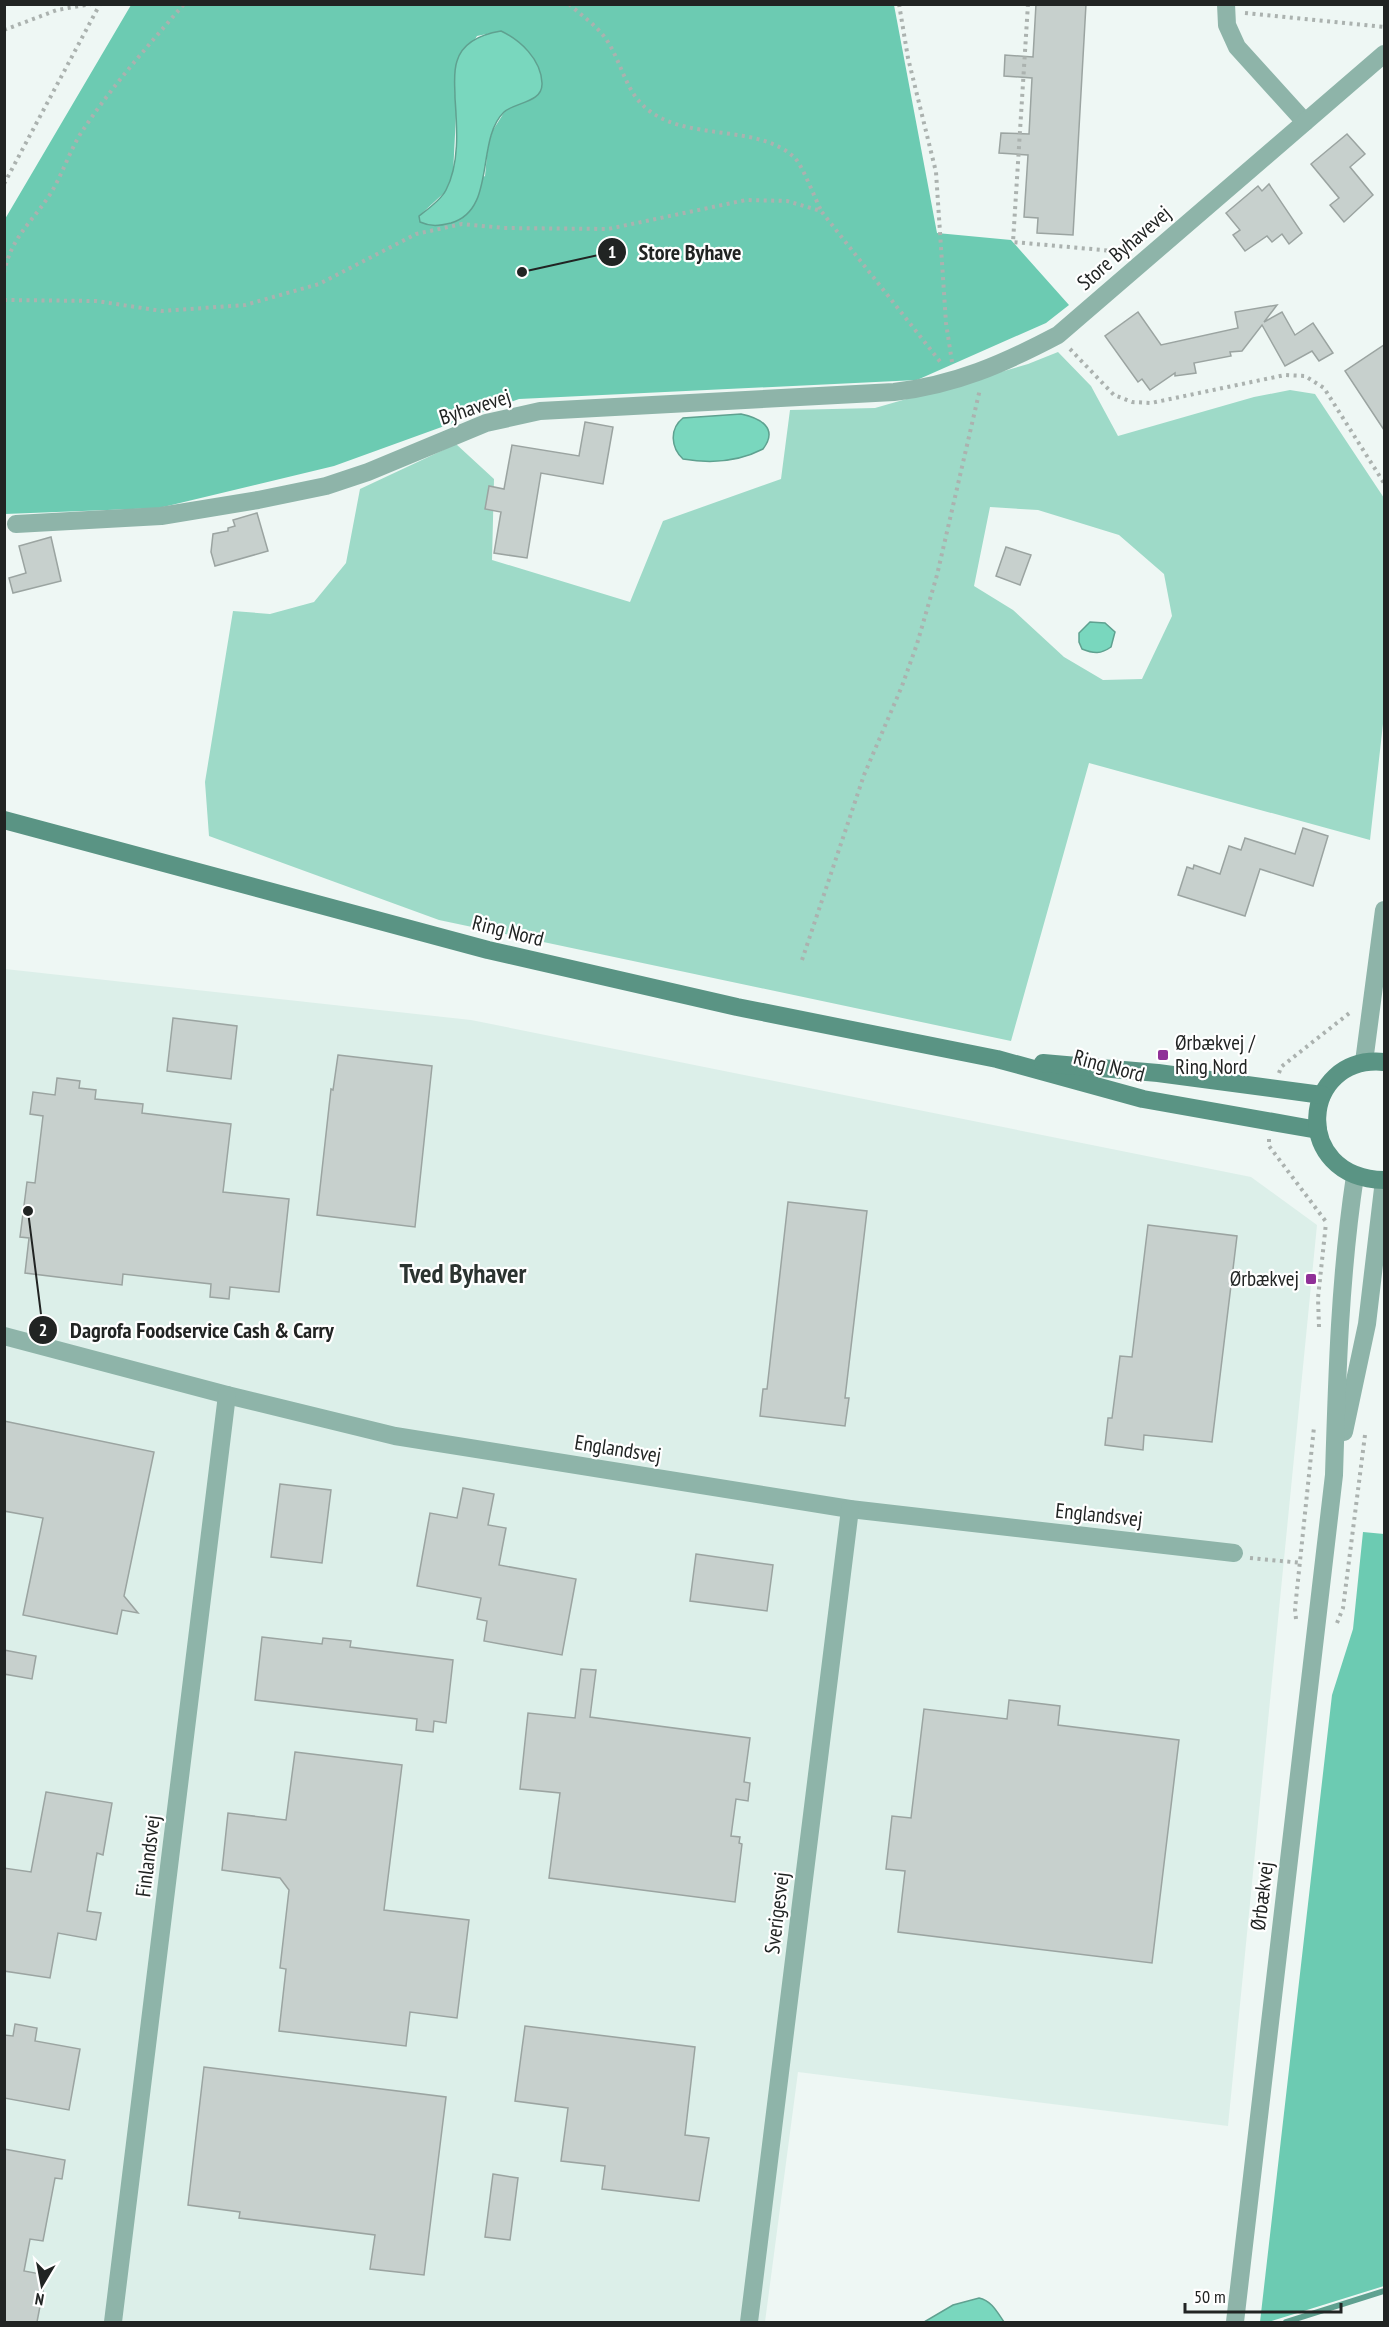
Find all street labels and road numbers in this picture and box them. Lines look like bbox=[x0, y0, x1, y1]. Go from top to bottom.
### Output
street label: Store Byhavevej bbox=[1071, 199, 1176, 296]
street label: Byhavevej bbox=[436, 382, 514, 431]
street label: Ring Nord bbox=[470, 909, 547, 952]
street label: Ring Nord bbox=[1071, 1043, 1148, 1088]
street label: Englandsvej bbox=[573, 1428, 663, 1469]
street label: Englandsvej bbox=[1054, 1497, 1144, 1532]
street label: Finlandsvej bbox=[129, 1813, 166, 1899]
street label: Ørbækvej bbox=[1244, 1860, 1279, 1932]
street label: Sverigesvej bbox=[758, 1870, 795, 1955]

